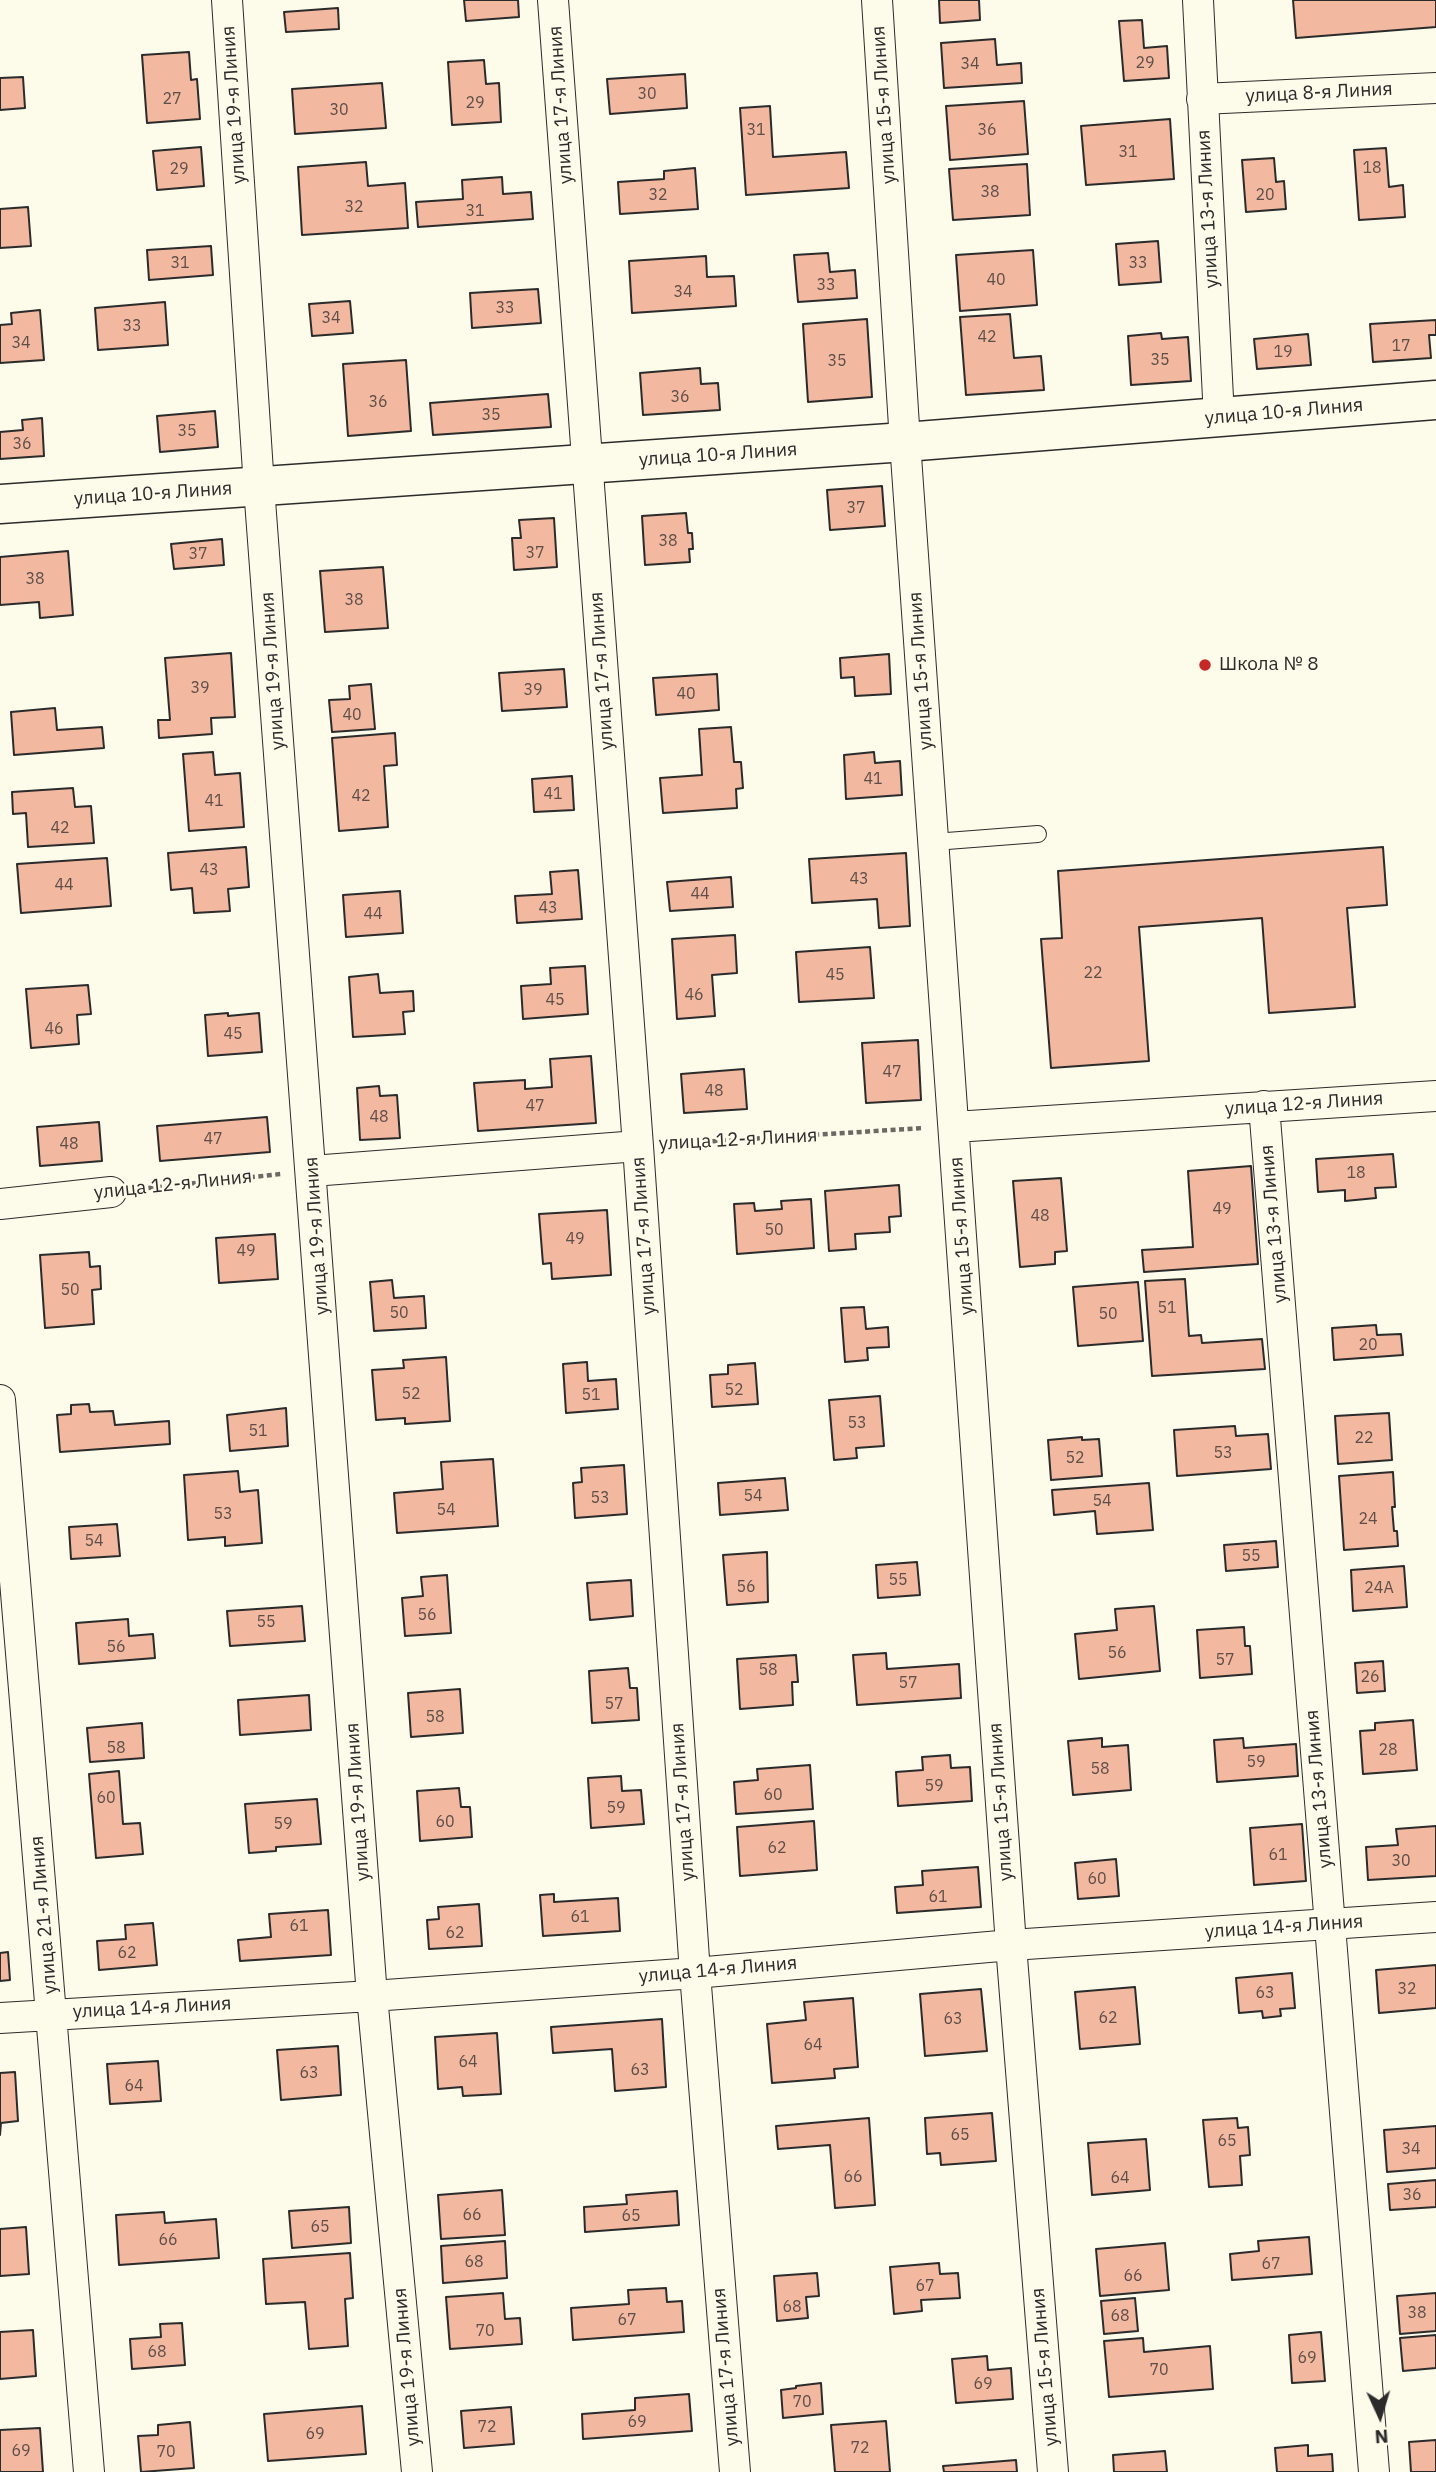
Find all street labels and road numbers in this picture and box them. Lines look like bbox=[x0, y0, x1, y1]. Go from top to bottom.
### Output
street label: улица 19-я Линия bbox=[217, 25, 251, 185]
street label: улица 17-я Линия bbox=[544, 25, 578, 185]
street label: улица 15-я Линия bbox=[867, 25, 901, 185]
street label: улица 8-я Линия bbox=[1245, 78, 1393, 108]
street label: улица 13-я Линия bbox=[1192, 129, 1224, 289]
street label: улица 10-я Линия bbox=[1204, 394, 1364, 430]
street label: улица 10-я Линия bbox=[638, 438, 798, 472]
street label: улица 10-я Линия bbox=[73, 477, 233, 511]
street label: улица 19-я Линия bbox=[256, 591, 290, 751]
street label: улица 17-я Линия bbox=[585, 591, 619, 751]
street label: улица 15-я Линия bbox=[904, 591, 938, 751]
street label: улица 12-я Линия bbox=[1224, 1087, 1384, 1121]
street label: улица 12-я Линия bbox=[658, 1124, 818, 1156]
street label: улица 13-я Линия bbox=[1256, 1144, 1292, 1304]
street label: улица 19-я Линия bbox=[300, 1156, 334, 1316]
street label: улица 17-я Линия bbox=[627, 1156, 661, 1316]
street label: улица 15-я Линия bbox=[945, 1156, 979, 1316]
street label: улица 12-я Линия bbox=[93, 1165, 253, 1205]
street label: улица 13-я Линия bbox=[1301, 1709, 1337, 1869]
street label: улица 19-я Линия bbox=[341, 1722, 375, 1882]
street label: улица 17-я Линия bbox=[666, 1722, 700, 1882]
street label: улица 15-я Линия bbox=[984, 1722, 1018, 1882]
street label: улица 21-я Линия bbox=[26, 1835, 62, 1995]
street label: улица 14-я Линия bbox=[1204, 1910, 1364, 1944]
street label: улица 14-я Линия bbox=[638, 1952, 798, 1988]
street label: улица 14-я Линия bbox=[72, 1992, 232, 2024]
street label: улица 19-я Линия bbox=[389, 2287, 425, 2447]
street label: улица 17-я Линия bbox=[708, 2287, 744, 2447]
street label: улица 15-я Линия bbox=[1027, 2287, 1063, 2447]

